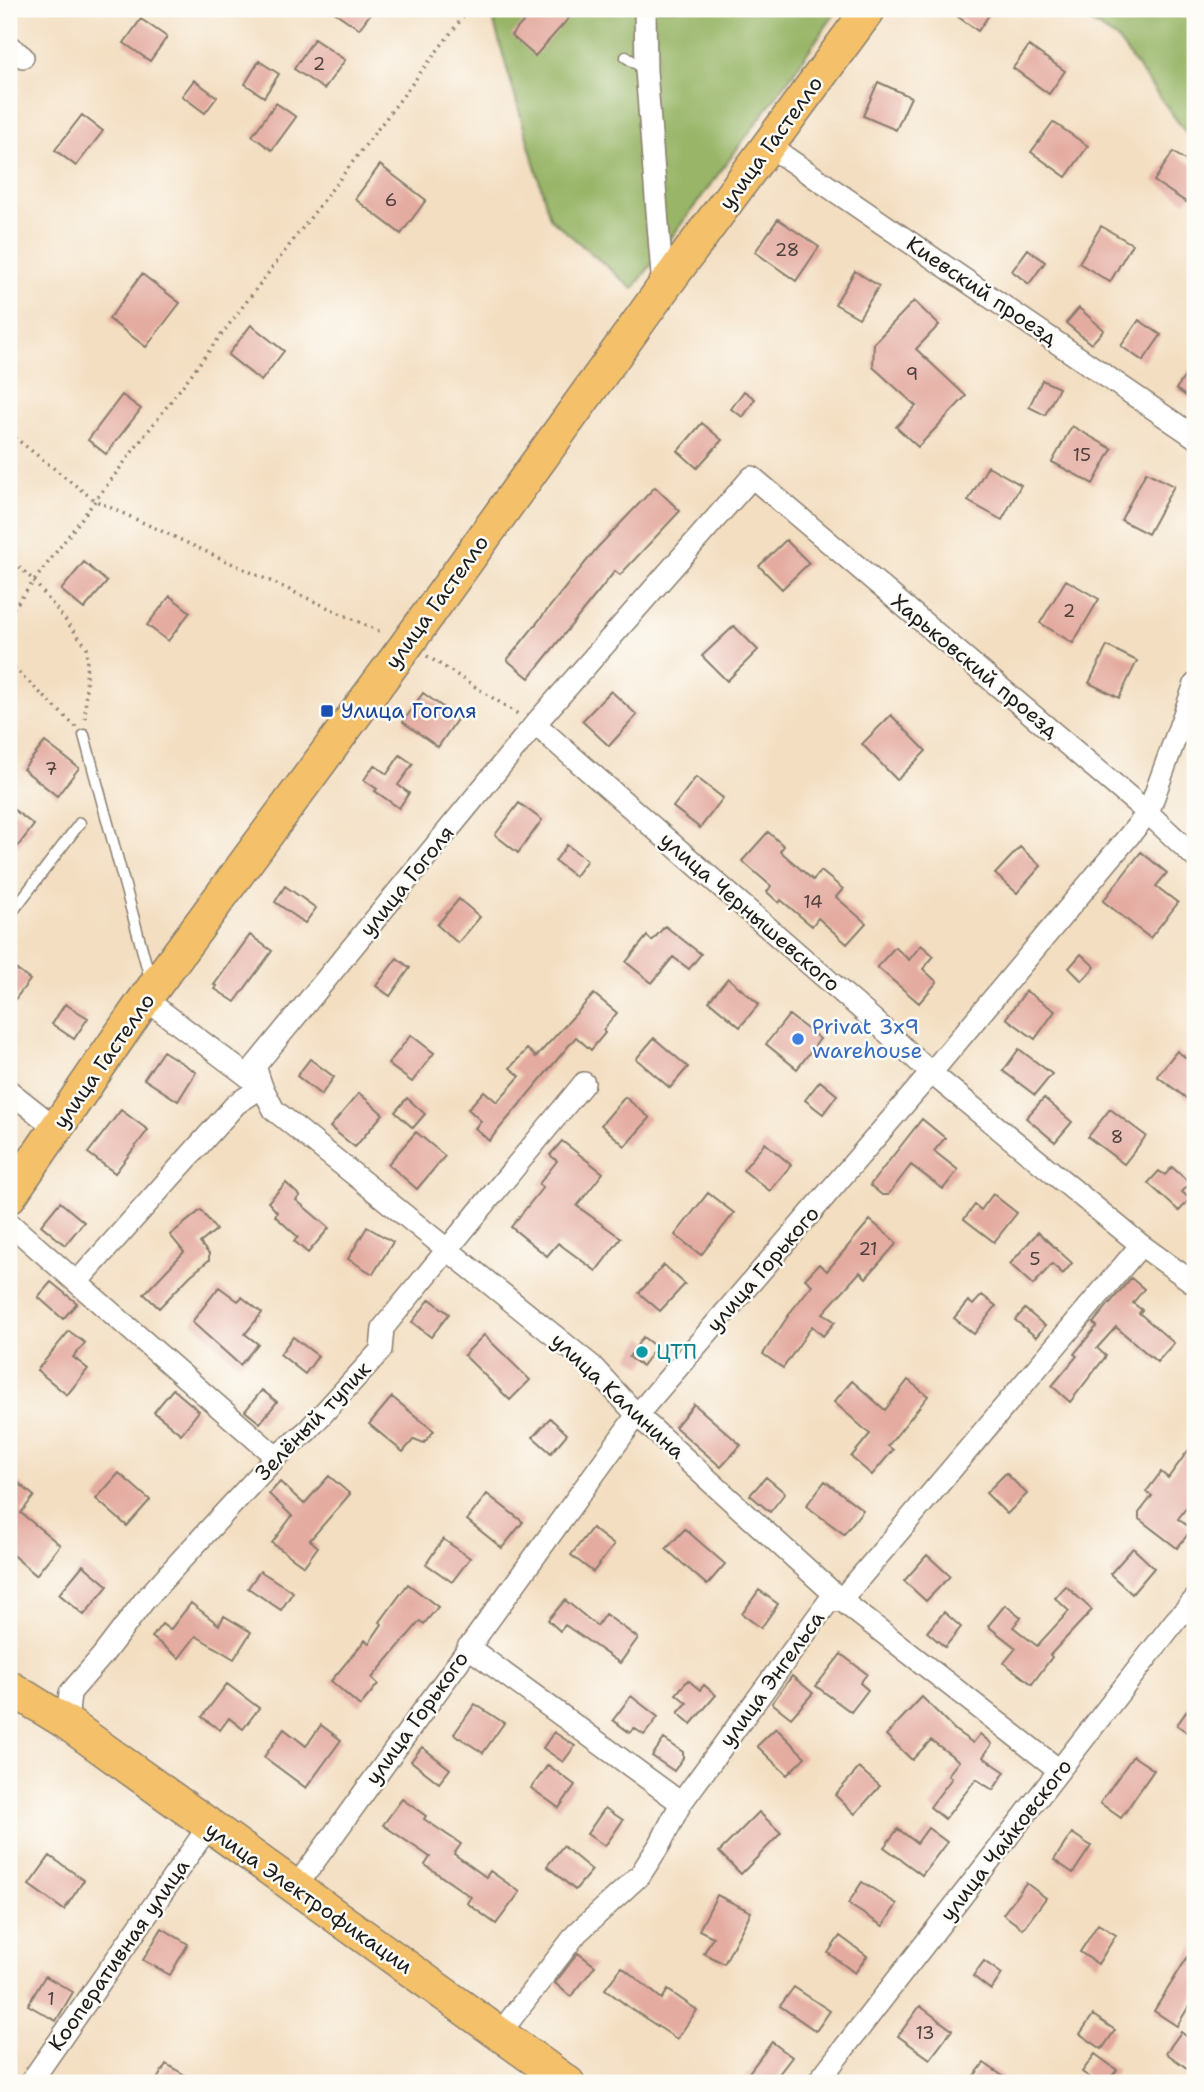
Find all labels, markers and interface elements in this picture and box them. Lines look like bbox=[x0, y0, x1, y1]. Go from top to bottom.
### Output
house number: 2 bbox=[313, 52, 325, 76]
street label: улица Гастелло bbox=[713, 70, 829, 216]
house number: 6 bbox=[385, 188, 397, 212]
street label: Киевский проезд bbox=[901, 230, 1063, 352]
house number: 28 bbox=[775, 238, 799, 262]
house number: 9 bbox=[906, 362, 918, 386]
house number: 15 bbox=[1073, 443, 1091, 467]
street label: улица Гастелло bbox=[379, 529, 495, 675]
street label: Харьковский проезд bbox=[885, 588, 1065, 744]
house number: 2 bbox=[1063, 599, 1075, 623]
place label: Улица Гоголя bbox=[341, 697, 477, 725]
marker: Улица Гоголя bbox=[319, 703, 335, 719]
house number: 7 bbox=[45, 757, 57, 781]
street label: улица Гоголя bbox=[353, 819, 461, 943]
street label: улица Чернышевского bbox=[654, 826, 846, 998]
house number: 14 bbox=[803, 890, 823, 914]
street label: улица Гастелло bbox=[47, 988, 161, 1134]
place label: Privat 3x9 warehouse bbox=[812, 1013, 922, 1065]
marker: Privat 3x9 warehouse bbox=[790, 1031, 806, 1047]
house number: 8 bbox=[1111, 1125, 1123, 1149]
street label: улица Горького bbox=[700, 1200, 826, 1338]
house number: 21 bbox=[858, 1237, 878, 1261]
house number: 5 bbox=[1029, 1247, 1041, 1271]
street label: улица Калинина bbox=[545, 1327, 691, 1465]
place label: ЦТП bbox=[656, 1338, 697, 1366]
marker: ЦТП bbox=[634, 1344, 650, 1360]
street label: Зелёный тупик bbox=[249, 1355, 377, 1487]
street label: улица Энгельса bbox=[713, 1605, 831, 1753]
street label: улица Горького bbox=[359, 1646, 475, 1790]
street label: улица Чайковского bbox=[934, 1753, 1078, 1927]
street label: улица Электрофикации bbox=[200, 1816, 419, 1981]
street label: Кооперативная улица bbox=[42, 1853, 196, 2057]
house number: 1 bbox=[47, 1987, 55, 2011]
house number: 13 bbox=[915, 2021, 935, 2045]

